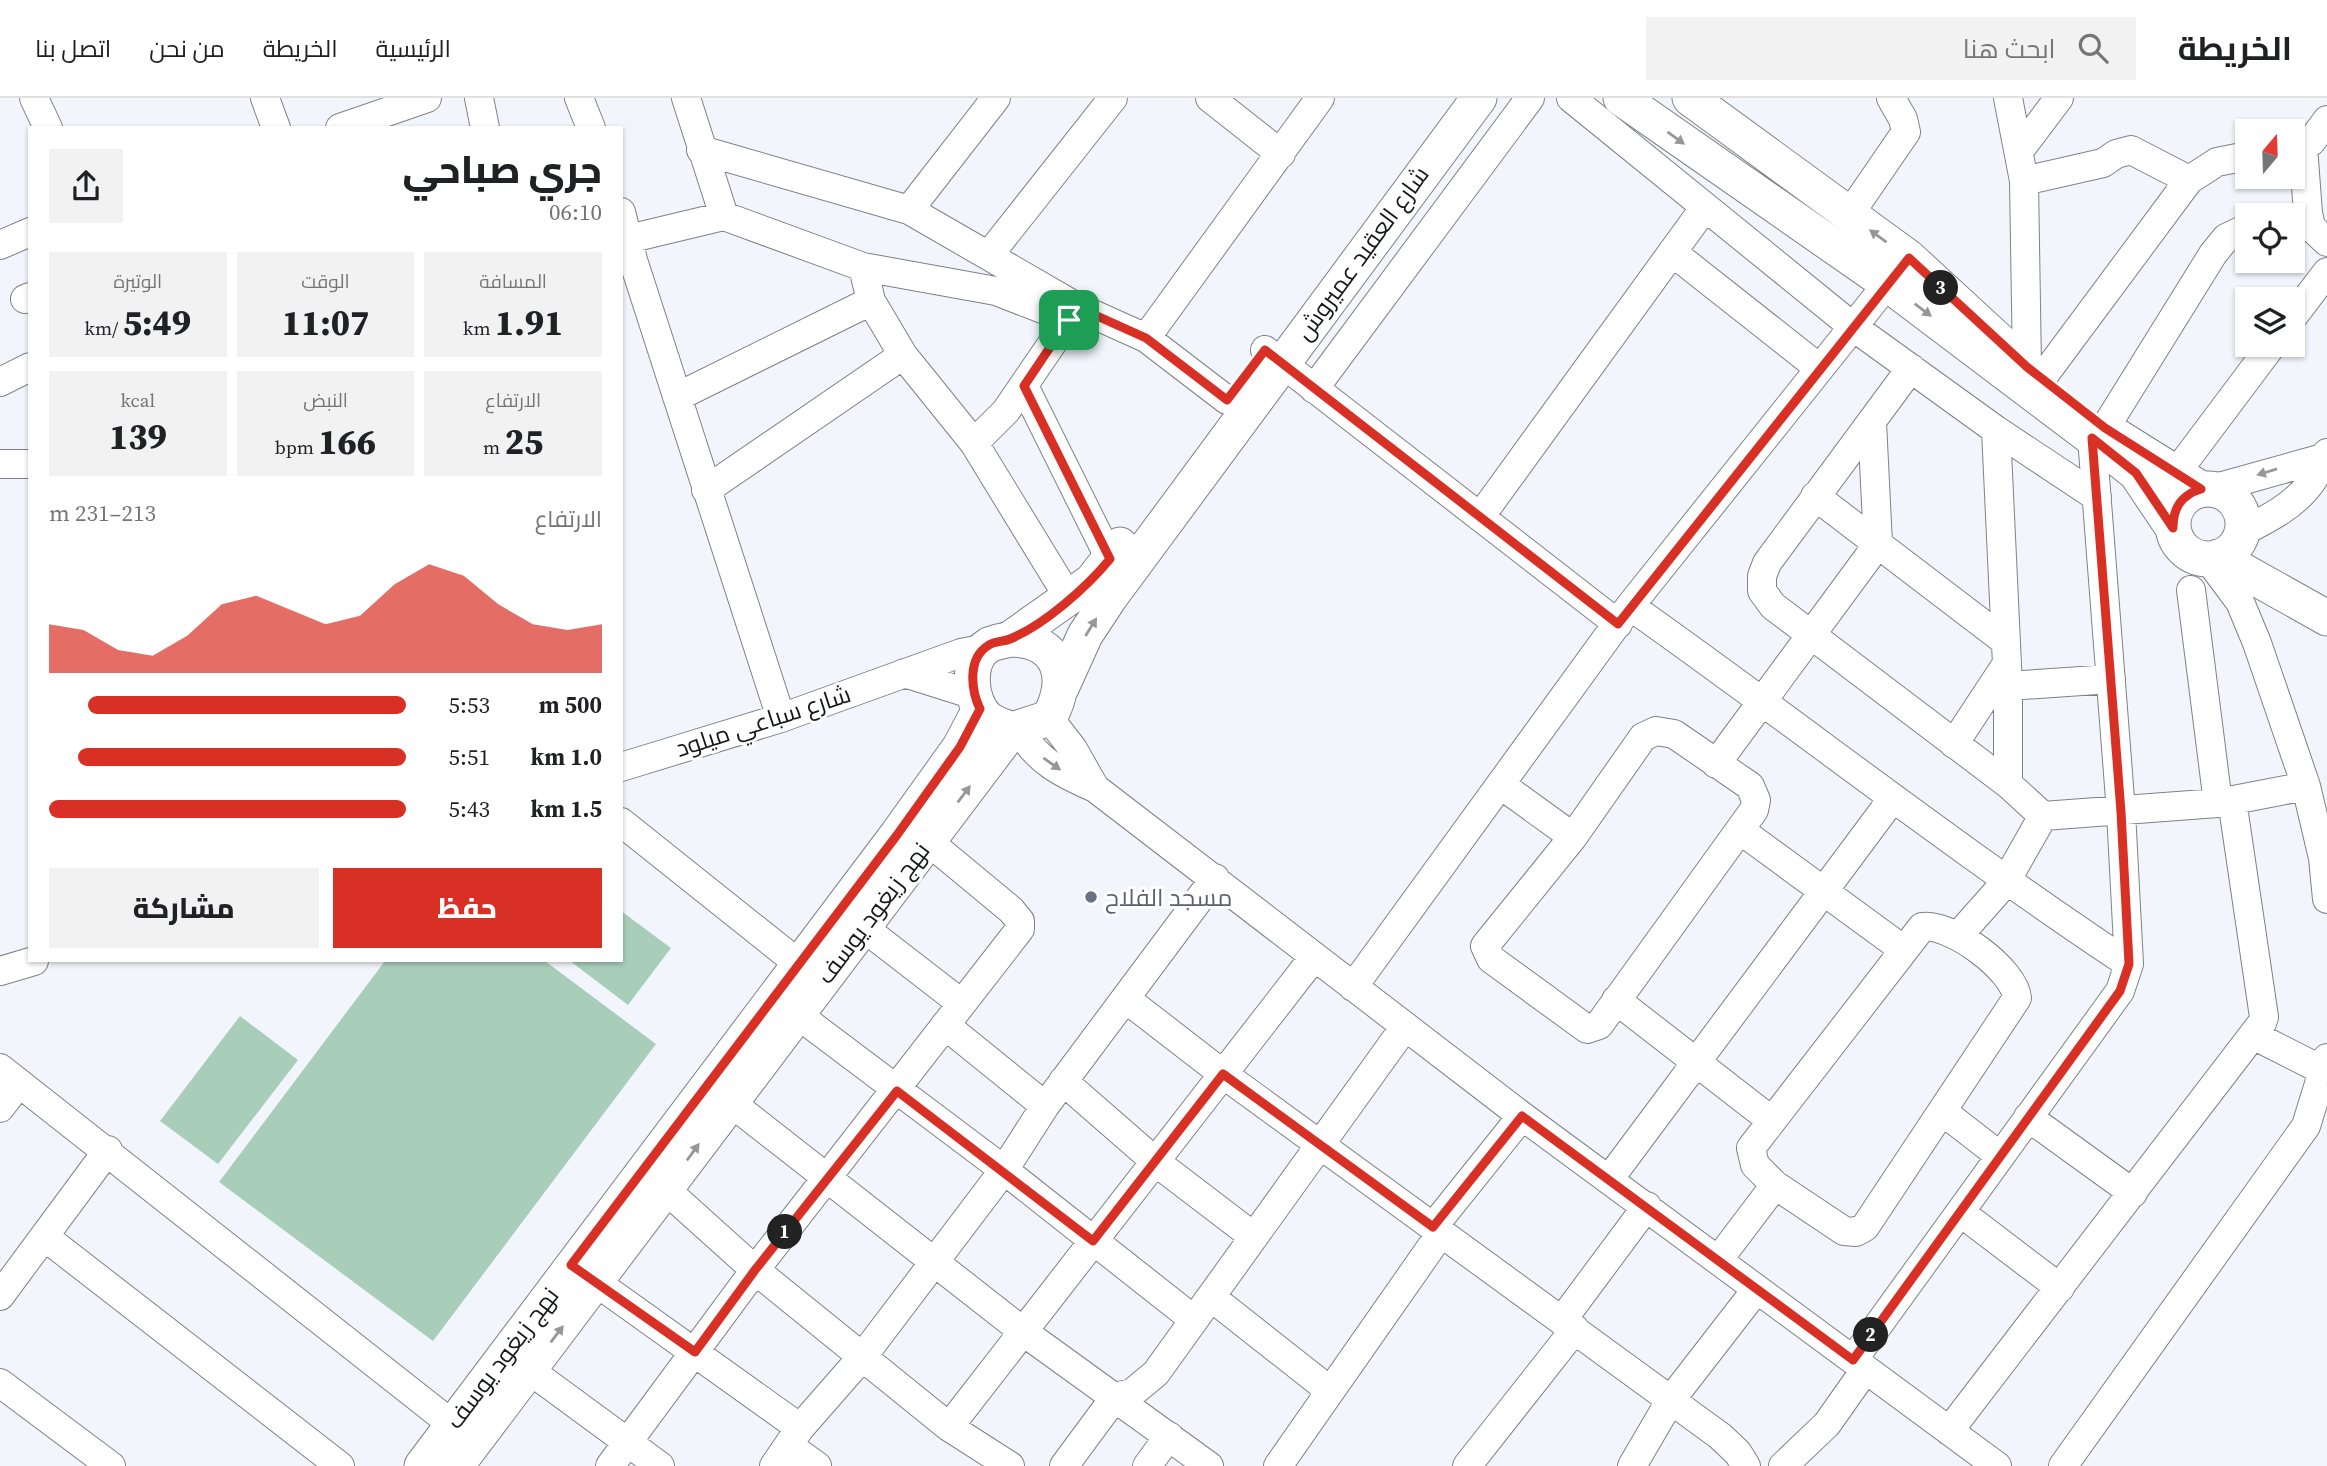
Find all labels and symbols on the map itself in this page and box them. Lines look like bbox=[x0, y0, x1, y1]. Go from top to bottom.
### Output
north arrow bbox=[2235, 119, 2305, 189]
one-way arrow bbox=[1667, 131, 1685, 145]
street label: شارع العقيد عميروش bbox=[1288, 159, 1436, 347]
one-way arrow bbox=[1869, 229, 1887, 243]
pin: 3 bbox=[1924, 270, 1958, 306]
pin bbox=[1039, 290, 1099, 350]
one-way arrow bbox=[1914, 303, 1932, 317]
one-way arrow bbox=[2257, 467, 2278, 477]
one-way arrow bbox=[1084, 617, 1097, 637]
street label: شارع سباعي ميلود bbox=[671, 677, 856, 768]
one-way arrow bbox=[1043, 757, 1061, 771]
one-way arrow bbox=[956, 786, 971, 804]
street label: نهج زيغود يوسف bbox=[809, 835, 937, 991]
place label: مسجد الفلاح bbox=[1105, 881, 1232, 914]
marker: مسجد الفلاح bbox=[1083, 889, 1099, 905]
one-way arrow bbox=[686, 1142, 700, 1161]
pin: 1 bbox=[768, 1214, 802, 1250]
street label: نهج زيغود يوسف bbox=[438, 1280, 566, 1436]
pin: 2 bbox=[1854, 1318, 1888, 1352]
one-way arrow bbox=[549, 1325, 564, 1343]

